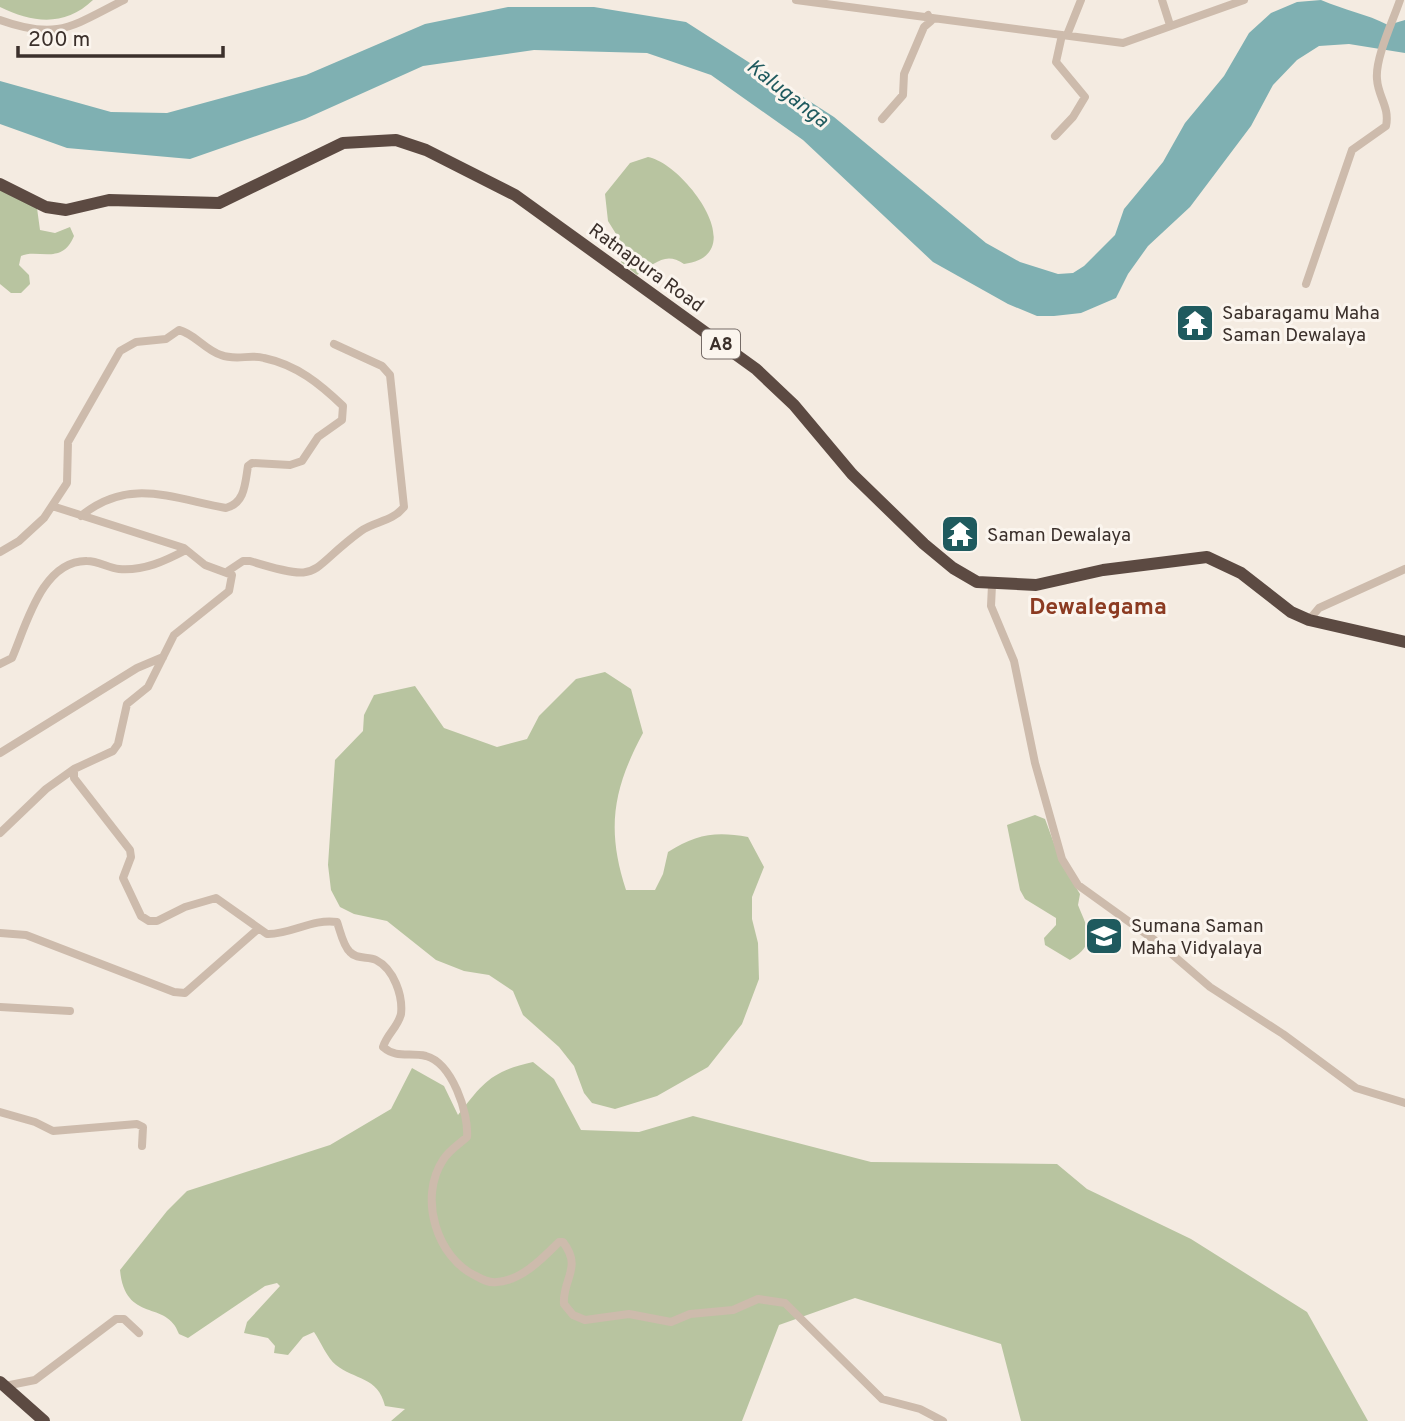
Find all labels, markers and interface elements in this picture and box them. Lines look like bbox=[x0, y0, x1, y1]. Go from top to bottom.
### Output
scale bar bbox=[18, 14, 222, 58]
text: 200 m bbox=[28, 27, 90, 54]
water label: Kaluganga bbox=[741, 54, 834, 135]
street label: Ratnapura Road bbox=[583, 219, 708, 318]
temple icon: Sabaragamu Maha Saman Dewalaya bbox=[1174, 302, 1216, 344]
place label: Sabaragamu Maha Saman Dewalaya bbox=[1222, 302, 1380, 348]
road number: A8 bbox=[702, 330, 740, 358]
temple icon: Saman Dewalaya bbox=[939, 513, 981, 555]
place label: Saman Dewalaya bbox=[987, 524, 1131, 548]
district label: Dewalegama bbox=[1029, 594, 1167, 623]
school or university icon: Sumana Saman Maha Vidyalaya bbox=[1083, 915, 1125, 957]
place label: Sumana Saman Maha Vidyalaya bbox=[1131, 915, 1264, 961]

